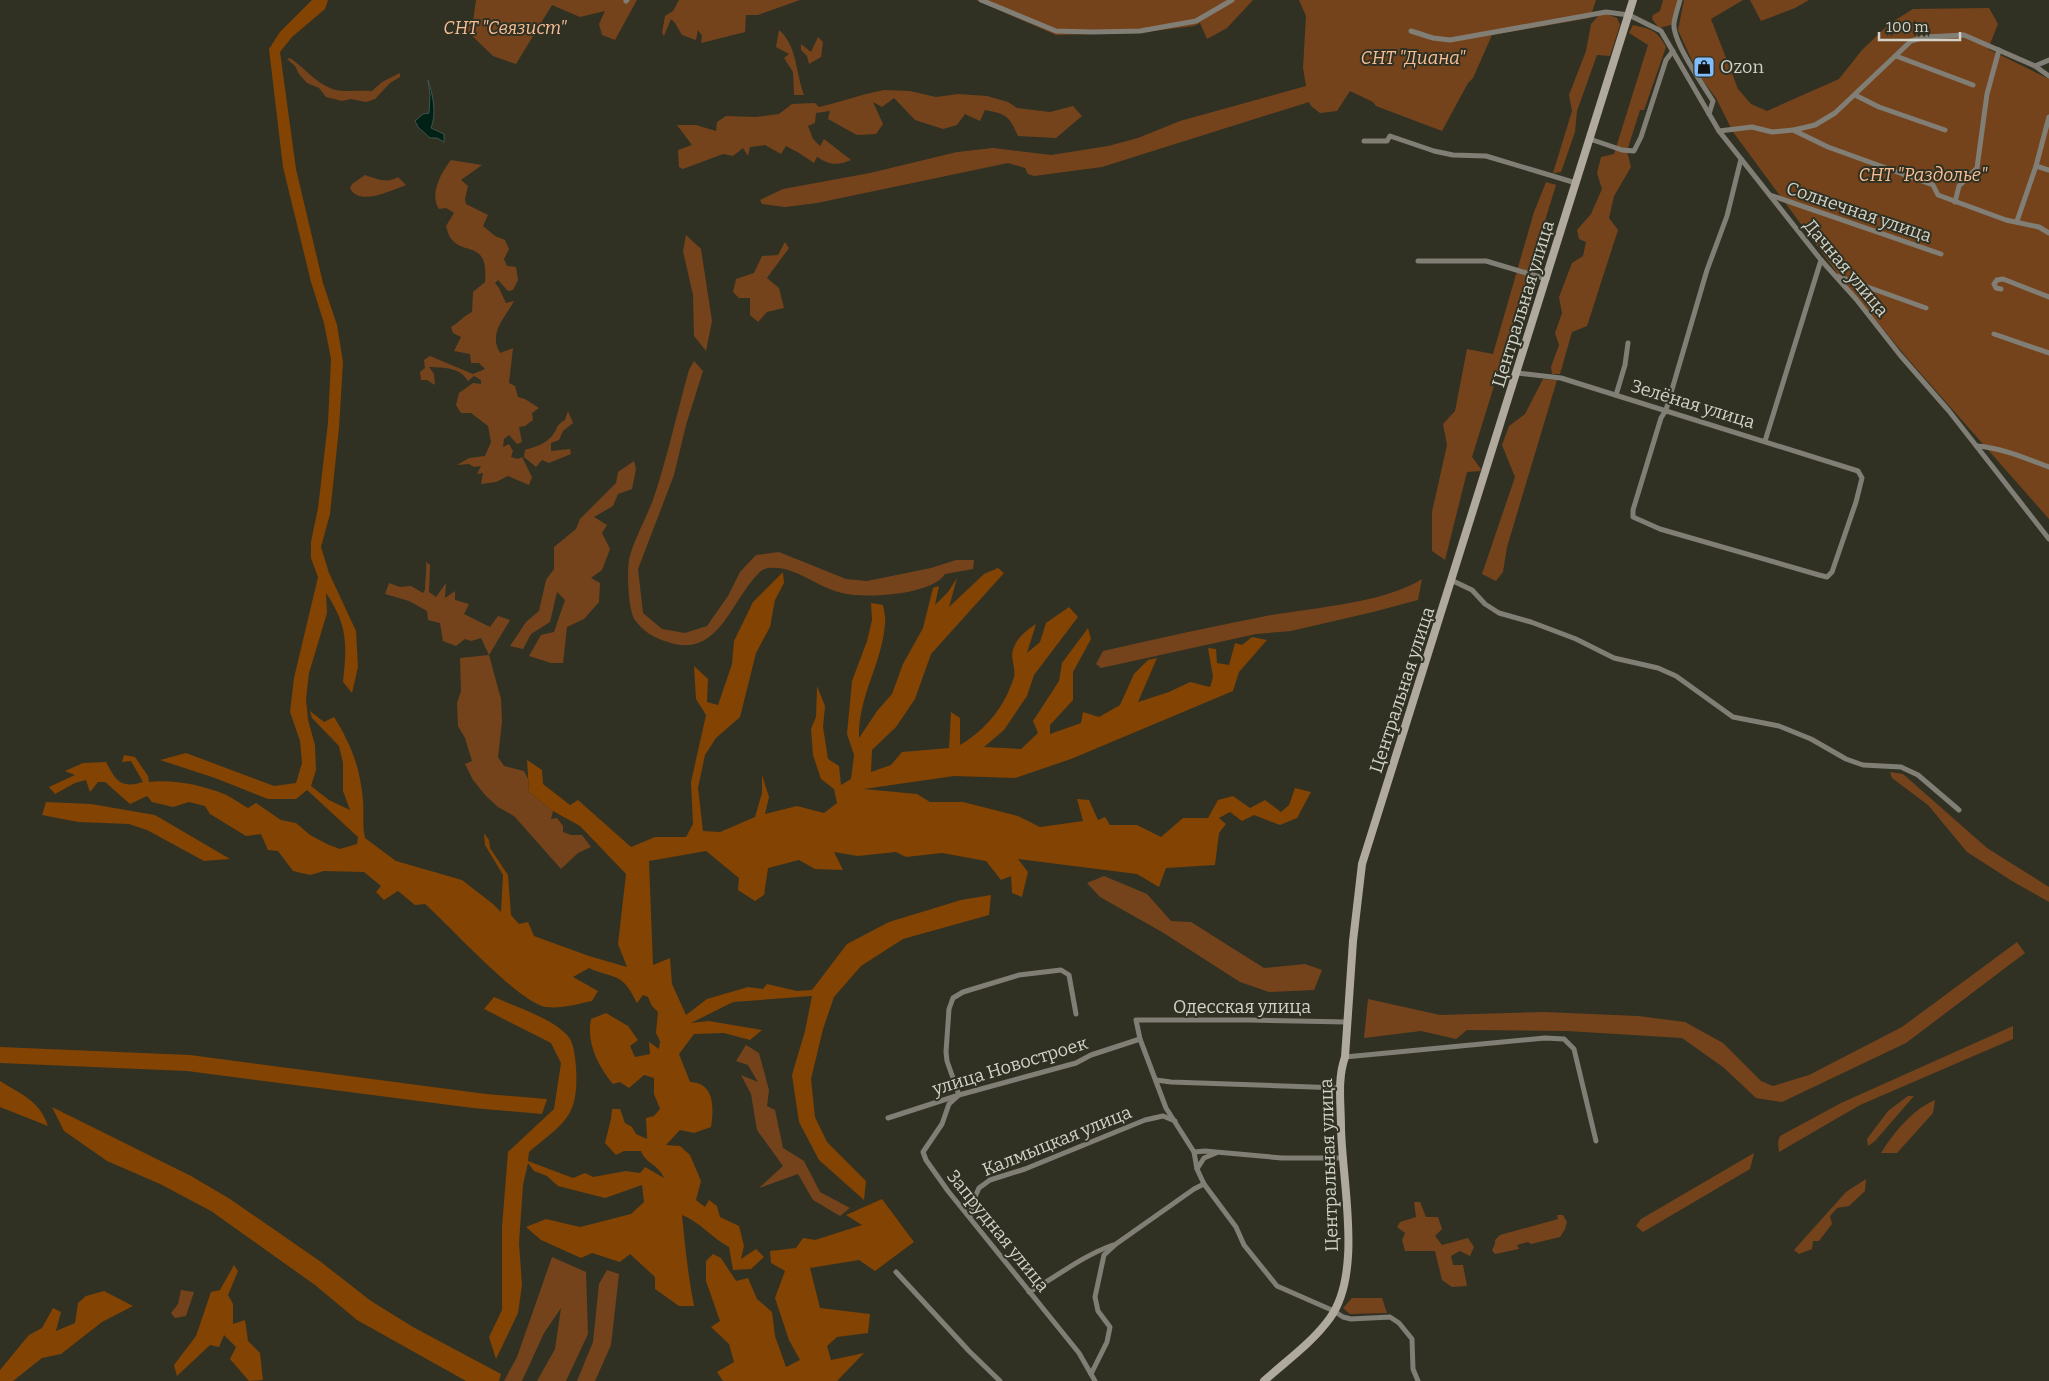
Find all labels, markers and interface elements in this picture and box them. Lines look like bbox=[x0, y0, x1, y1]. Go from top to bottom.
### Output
scale bar bbox=[1879, 10, 1960, 42]
park label: СНТ "Связист" bbox=[443, 17, 567, 39]
text: 100 m bbox=[1886, 18, 1929, 36]
park label: СНТ "Диана" bbox=[1361, 47, 1466, 69]
shop icon: Ozon bbox=[1692, 55, 1716, 79]
place label: Ozon bbox=[1720, 56, 1764, 78]
park label: СНТ "Раздолье" bbox=[1859, 164, 1988, 186]
street label: Солнечная улица bbox=[1783, 177, 1935, 247]
street label: Дачная улица bbox=[1799, 215, 1893, 321]
street label: Центральная улица bbox=[1487, 218, 1559, 390]
street label: Зелёная улица bbox=[1628, 375, 1758, 433]
street label: Центральная улица bbox=[1365, 604, 1439, 776]
street label: Одесская улица bbox=[1173, 996, 1311, 1018]
street label: улица Новостроек bbox=[929, 1032, 1091, 1100]
street label: Центральная улица bbox=[1315, 1078, 1343, 1252]
street label: Калмыцкая улица bbox=[979, 1101, 1135, 1181]
street label: Запрудная улица bbox=[942, 1165, 1054, 1297]

